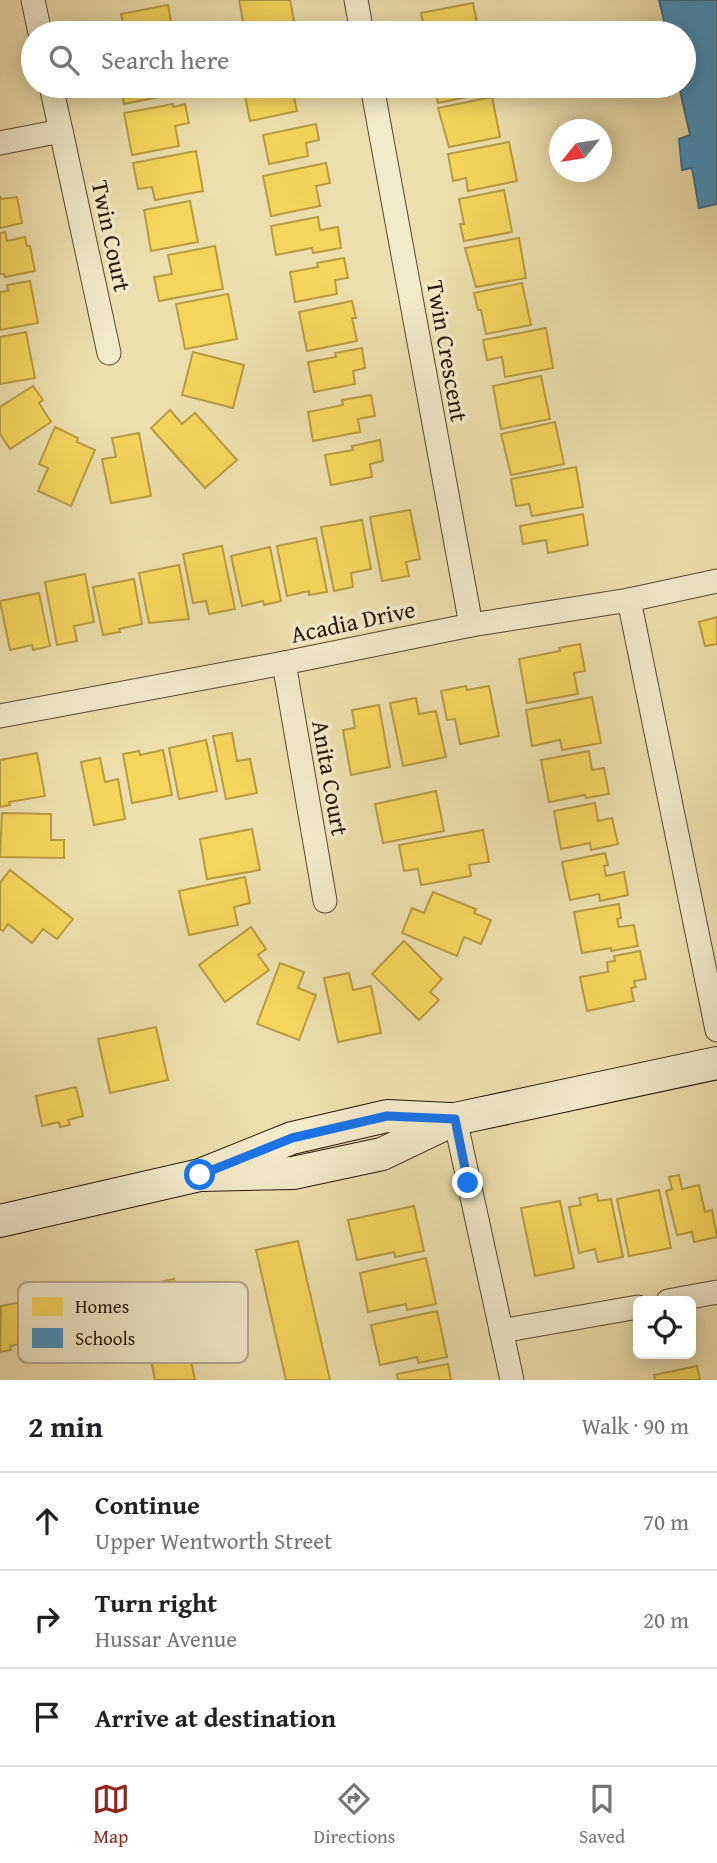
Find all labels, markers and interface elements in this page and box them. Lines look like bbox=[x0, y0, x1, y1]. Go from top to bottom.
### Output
search box bbox=[21, 21, 696, 98]
text: Search here bbox=[101, 40, 229, 79]
icon: search bbox=[45, 41, 83, 79]
north arrow bbox=[549, 119, 612, 182]
street label: Twin Court bbox=[83, 177, 140, 295]
street label: Twin Crescent bbox=[418, 277, 477, 425]
street label: Acadia Drive bbox=[287, 591, 418, 652]
street label: Anita Court bbox=[303, 718, 358, 839]
route start bbox=[184, 1159, 215, 1190]
route end bbox=[452, 1167, 483, 1198]
legend bbox=[18, 1282, 248, 1363]
text: Homes bbox=[75, 1292, 129, 1320]
map controls bbox=[633, 1296, 696, 1359]
button: locate bbox=[633, 1296, 696, 1359]
text: Schools bbox=[75, 1324, 135, 1352]
text: 2 min bbox=[28, 1404, 103, 1448]
text: Walk · 90 m bbox=[581, 1409, 689, 1442]
text: Continue bbox=[95, 1485, 200, 1524]
icon: ahead bbox=[28, 1502, 66, 1540]
text: 70 m bbox=[643, 1505, 689, 1538]
text: Upper Wentworth Street bbox=[95, 1524, 332, 1557]
text: Turn right bbox=[95, 1583, 217, 1622]
icon: right bbox=[28, 1600, 66, 1638]
text: 20 m bbox=[643, 1603, 689, 1636]
text: Hussar Avenue bbox=[95, 1622, 237, 1655]
icon: arrive bbox=[28, 1698, 66, 1736]
text: Arrive at destination bbox=[95, 1698, 336, 1737]
tab: Map bbox=[92, 1780, 130, 1850]
tab: Directions bbox=[314, 1780, 395, 1850]
tab: Saved bbox=[579, 1780, 625, 1850]

